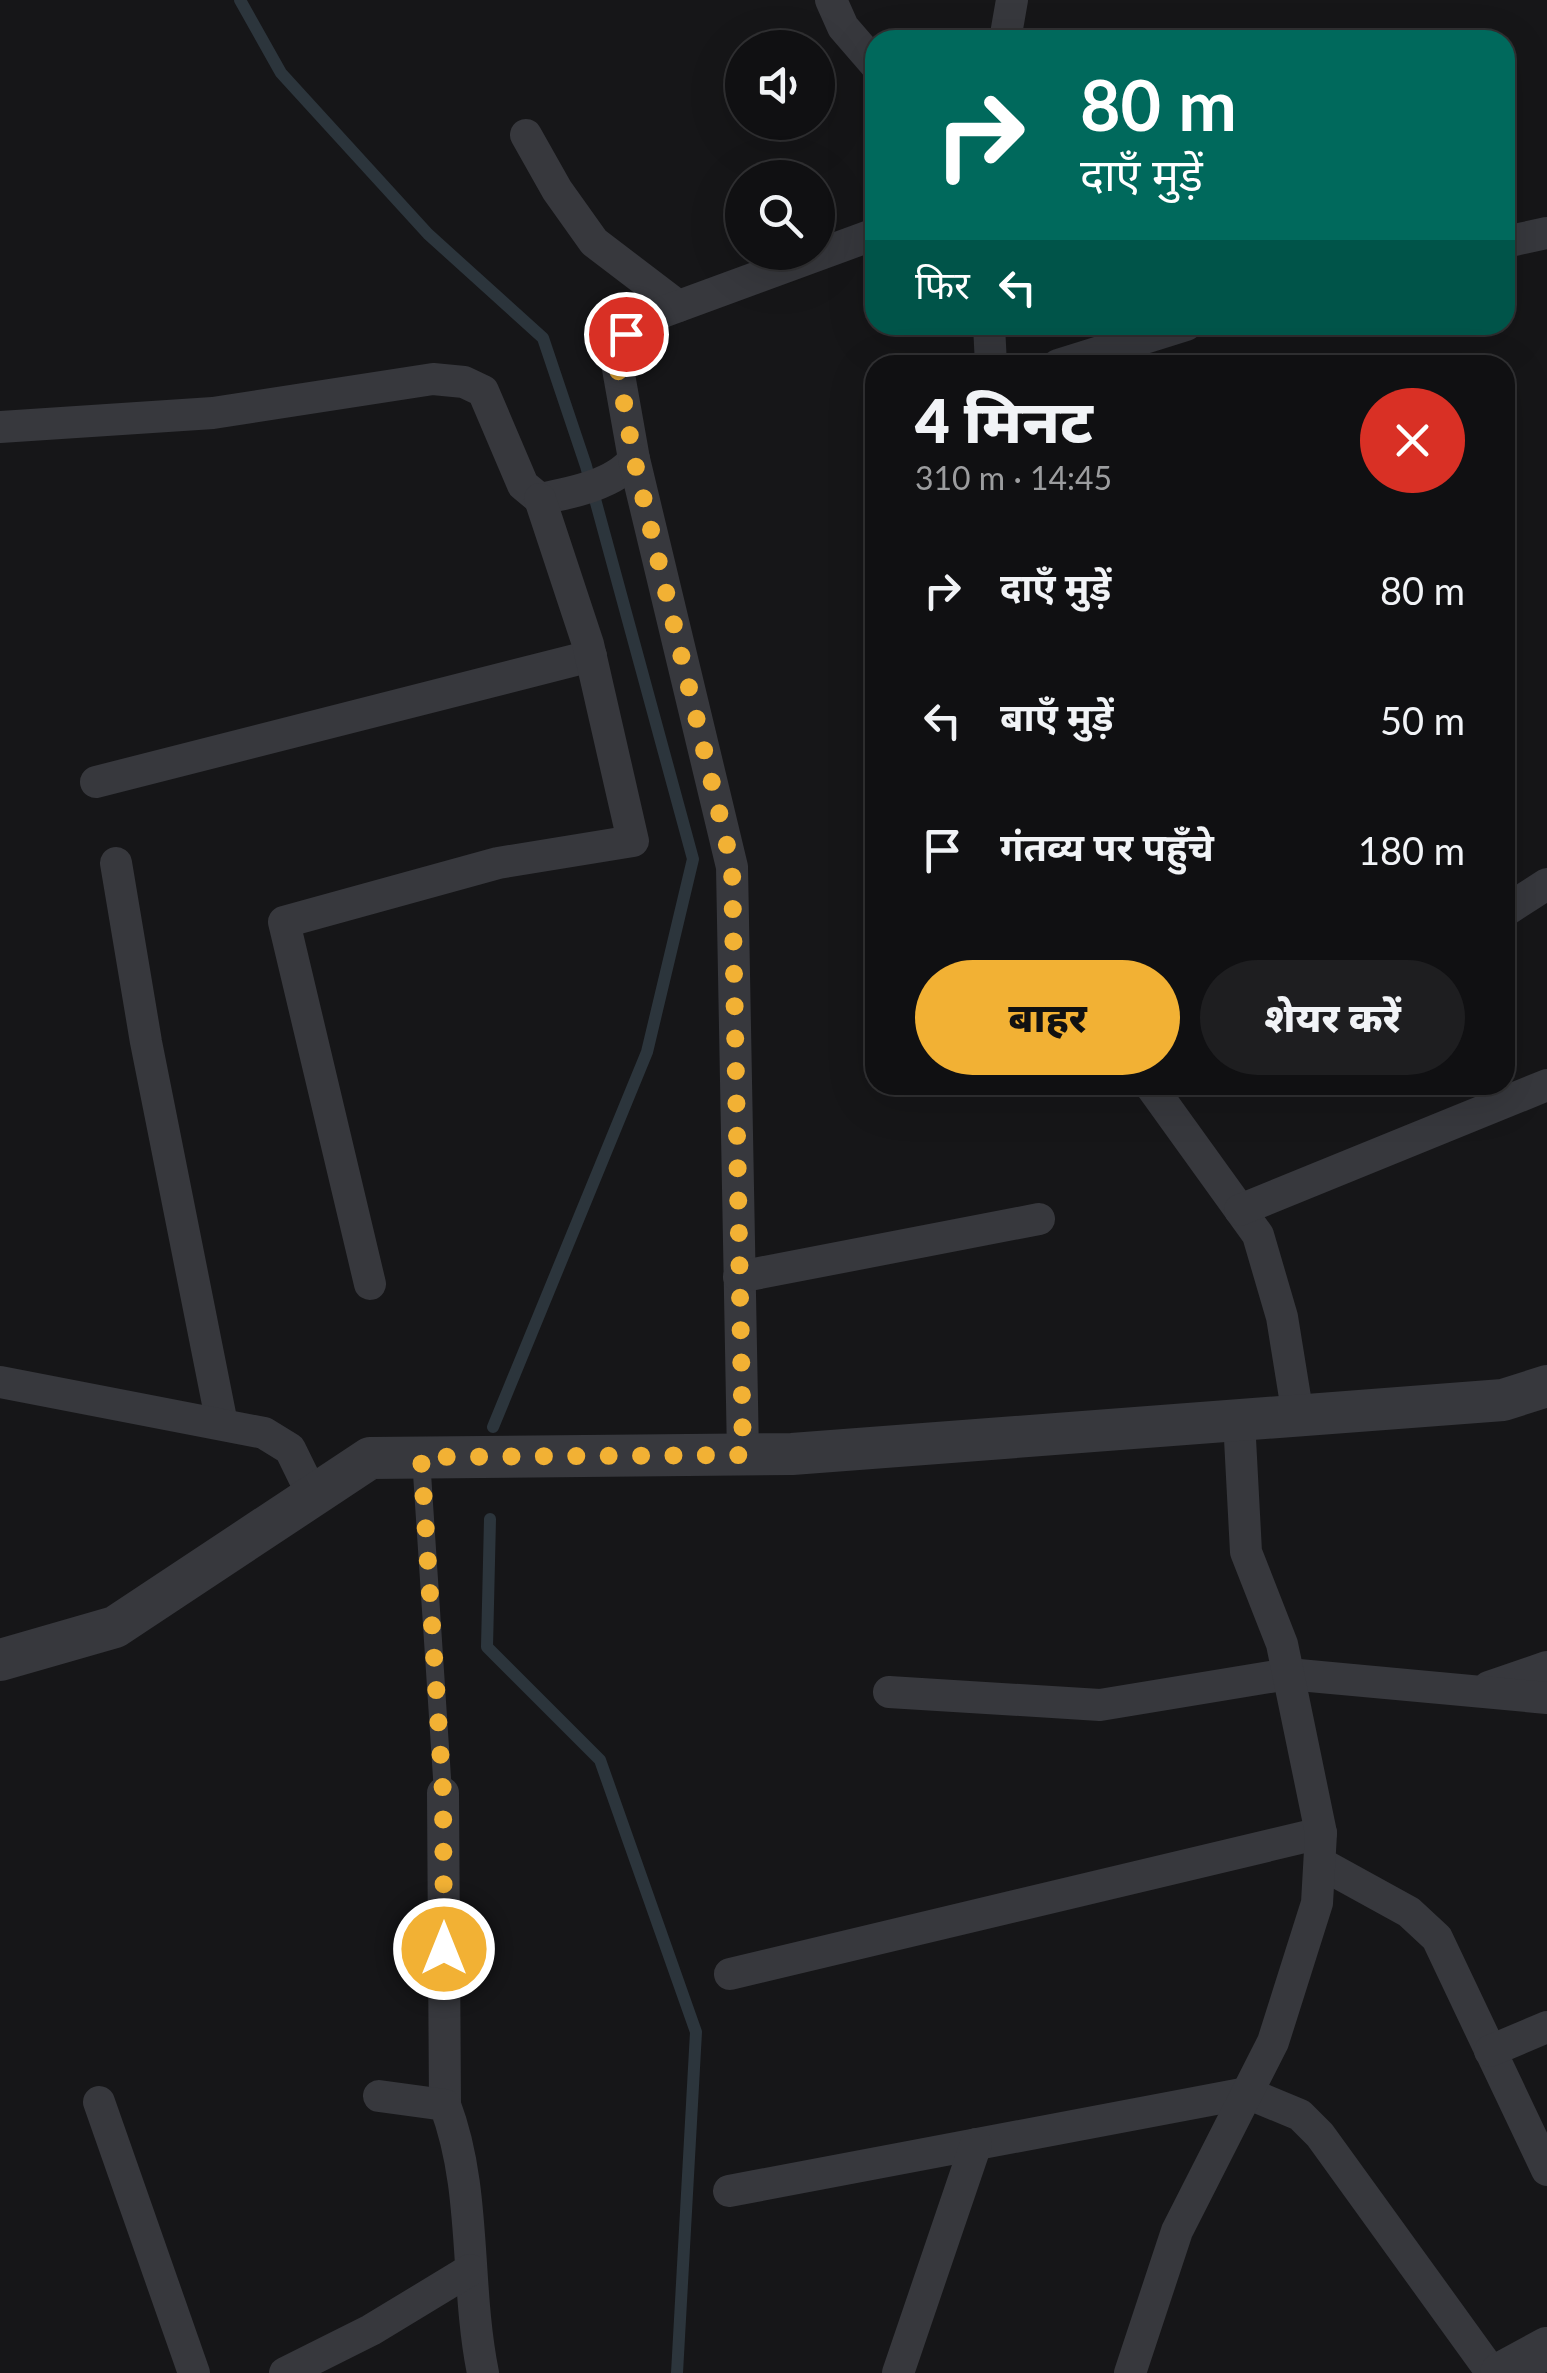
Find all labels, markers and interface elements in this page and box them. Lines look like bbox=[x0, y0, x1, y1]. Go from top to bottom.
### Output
map controls bbox=[725, 30, 835, 270]
button: sound bbox=[725, 30, 835, 140]
text: 80 m bbox=[1080, 62, 1237, 146]
icon: right bbox=[915, 70, 1045, 200]
text: दाएँ मुड़ें bbox=[1080, 147, 1203, 201]
button: search bbox=[725, 160, 835, 270]
icon: left bbox=[990, 260, 1045, 315]
text: फिर bbox=[915, 261, 970, 307]
pin bbox=[584, 292, 669, 377]
icon: arrive bbox=[599, 307, 654, 362]
text: 4 मिनट bbox=[915, 384, 1093, 456]
button: close bbox=[1360, 388, 1465, 493]
text: 310 m · 14:45 bbox=[915, 458, 1112, 497]
icon: right bbox=[915, 563, 970, 618]
text: दाएँ मुड़ें bbox=[1000, 563, 1111, 609]
text: 80 m bbox=[1380, 567, 1465, 613]
icon: left bbox=[915, 693, 970, 748]
text: बाएँ मुड़ें bbox=[1000, 693, 1113, 739]
text: 50 m bbox=[1380, 697, 1465, 743]
icon: arrive bbox=[915, 823, 970, 878]
text: गंतव्य पर पहुँचे bbox=[1000, 823, 1214, 869]
text: 180 m bbox=[1358, 827, 1465, 873]
button: बाहर bbox=[915, 960, 1180, 1075]
button: शेयर करें bbox=[1200, 960, 1465, 1075]
position arrow bbox=[392, 1897, 496, 2001]

